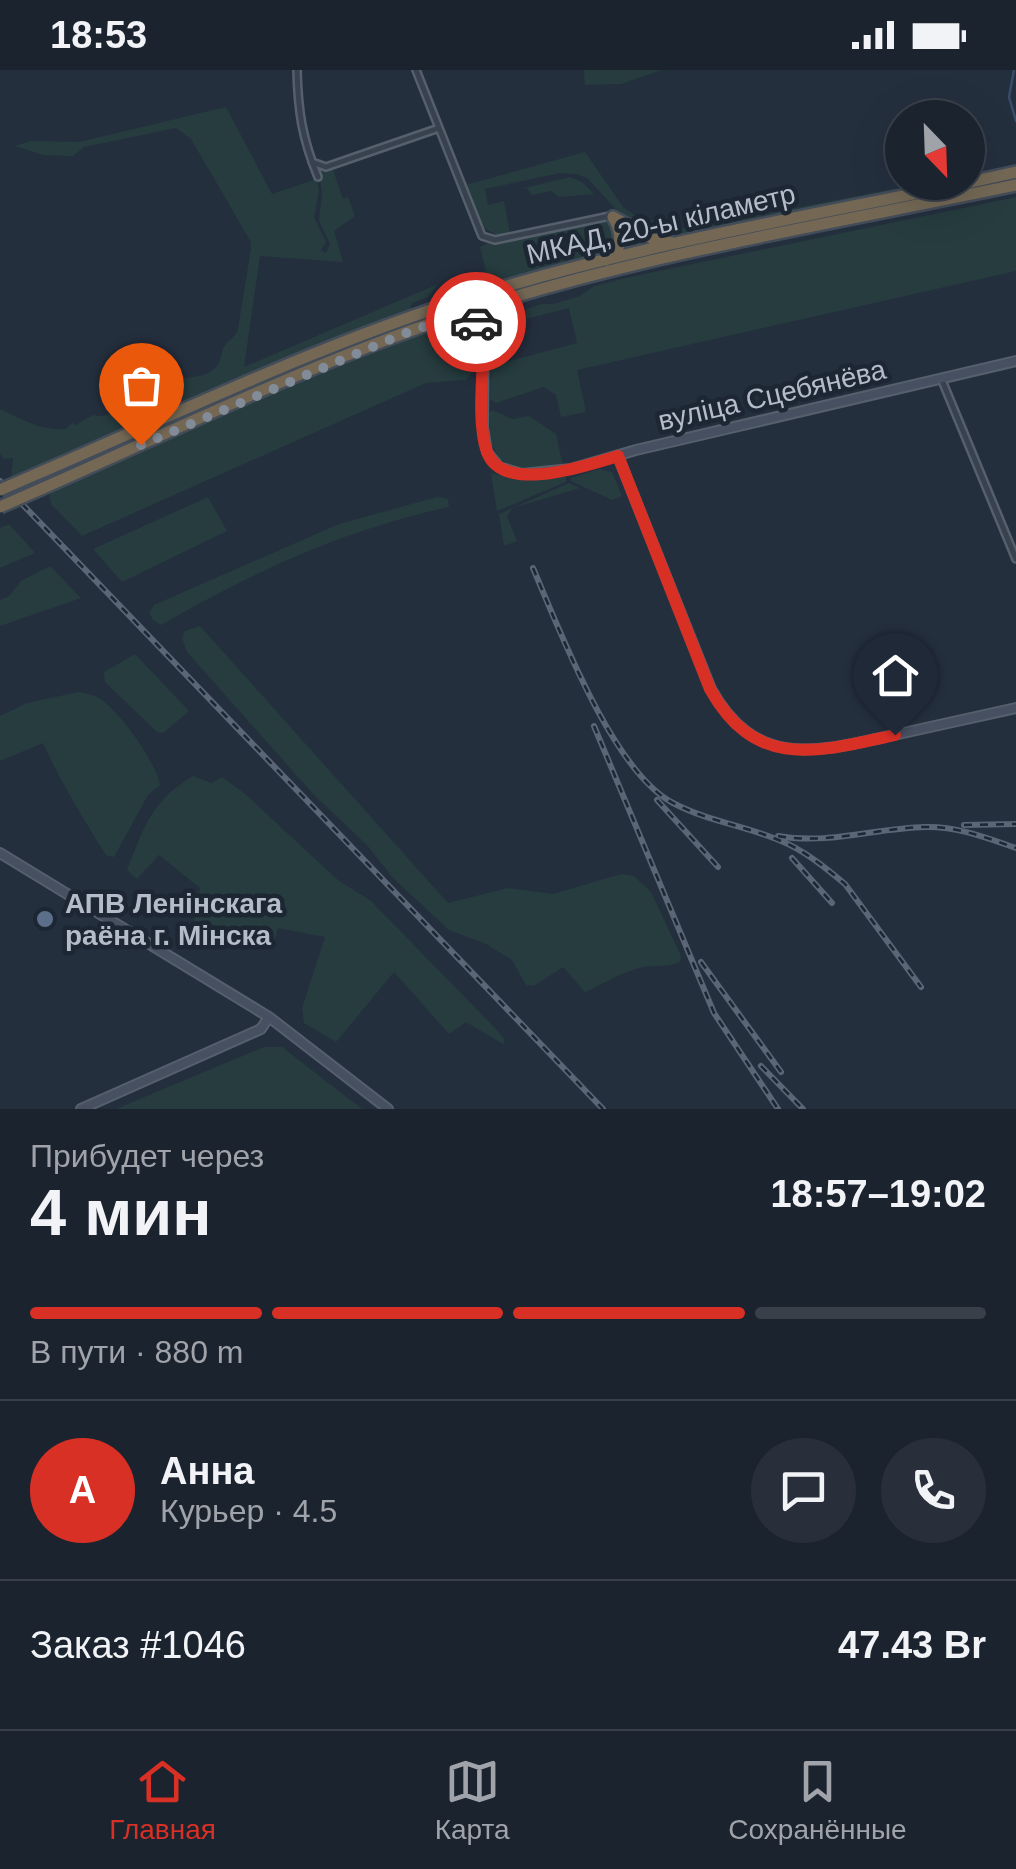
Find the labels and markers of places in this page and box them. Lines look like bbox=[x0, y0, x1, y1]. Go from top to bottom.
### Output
pin bbox=[99, 343, 184, 446]
pin bbox=[853, 633, 938, 736]
place label: АПВ Ленінскага раёна г. Мінска bbox=[65, 888, 283, 951]
marker: АПВ Ленінскага раёна г. Мінска bbox=[34, 908, 56, 930]

